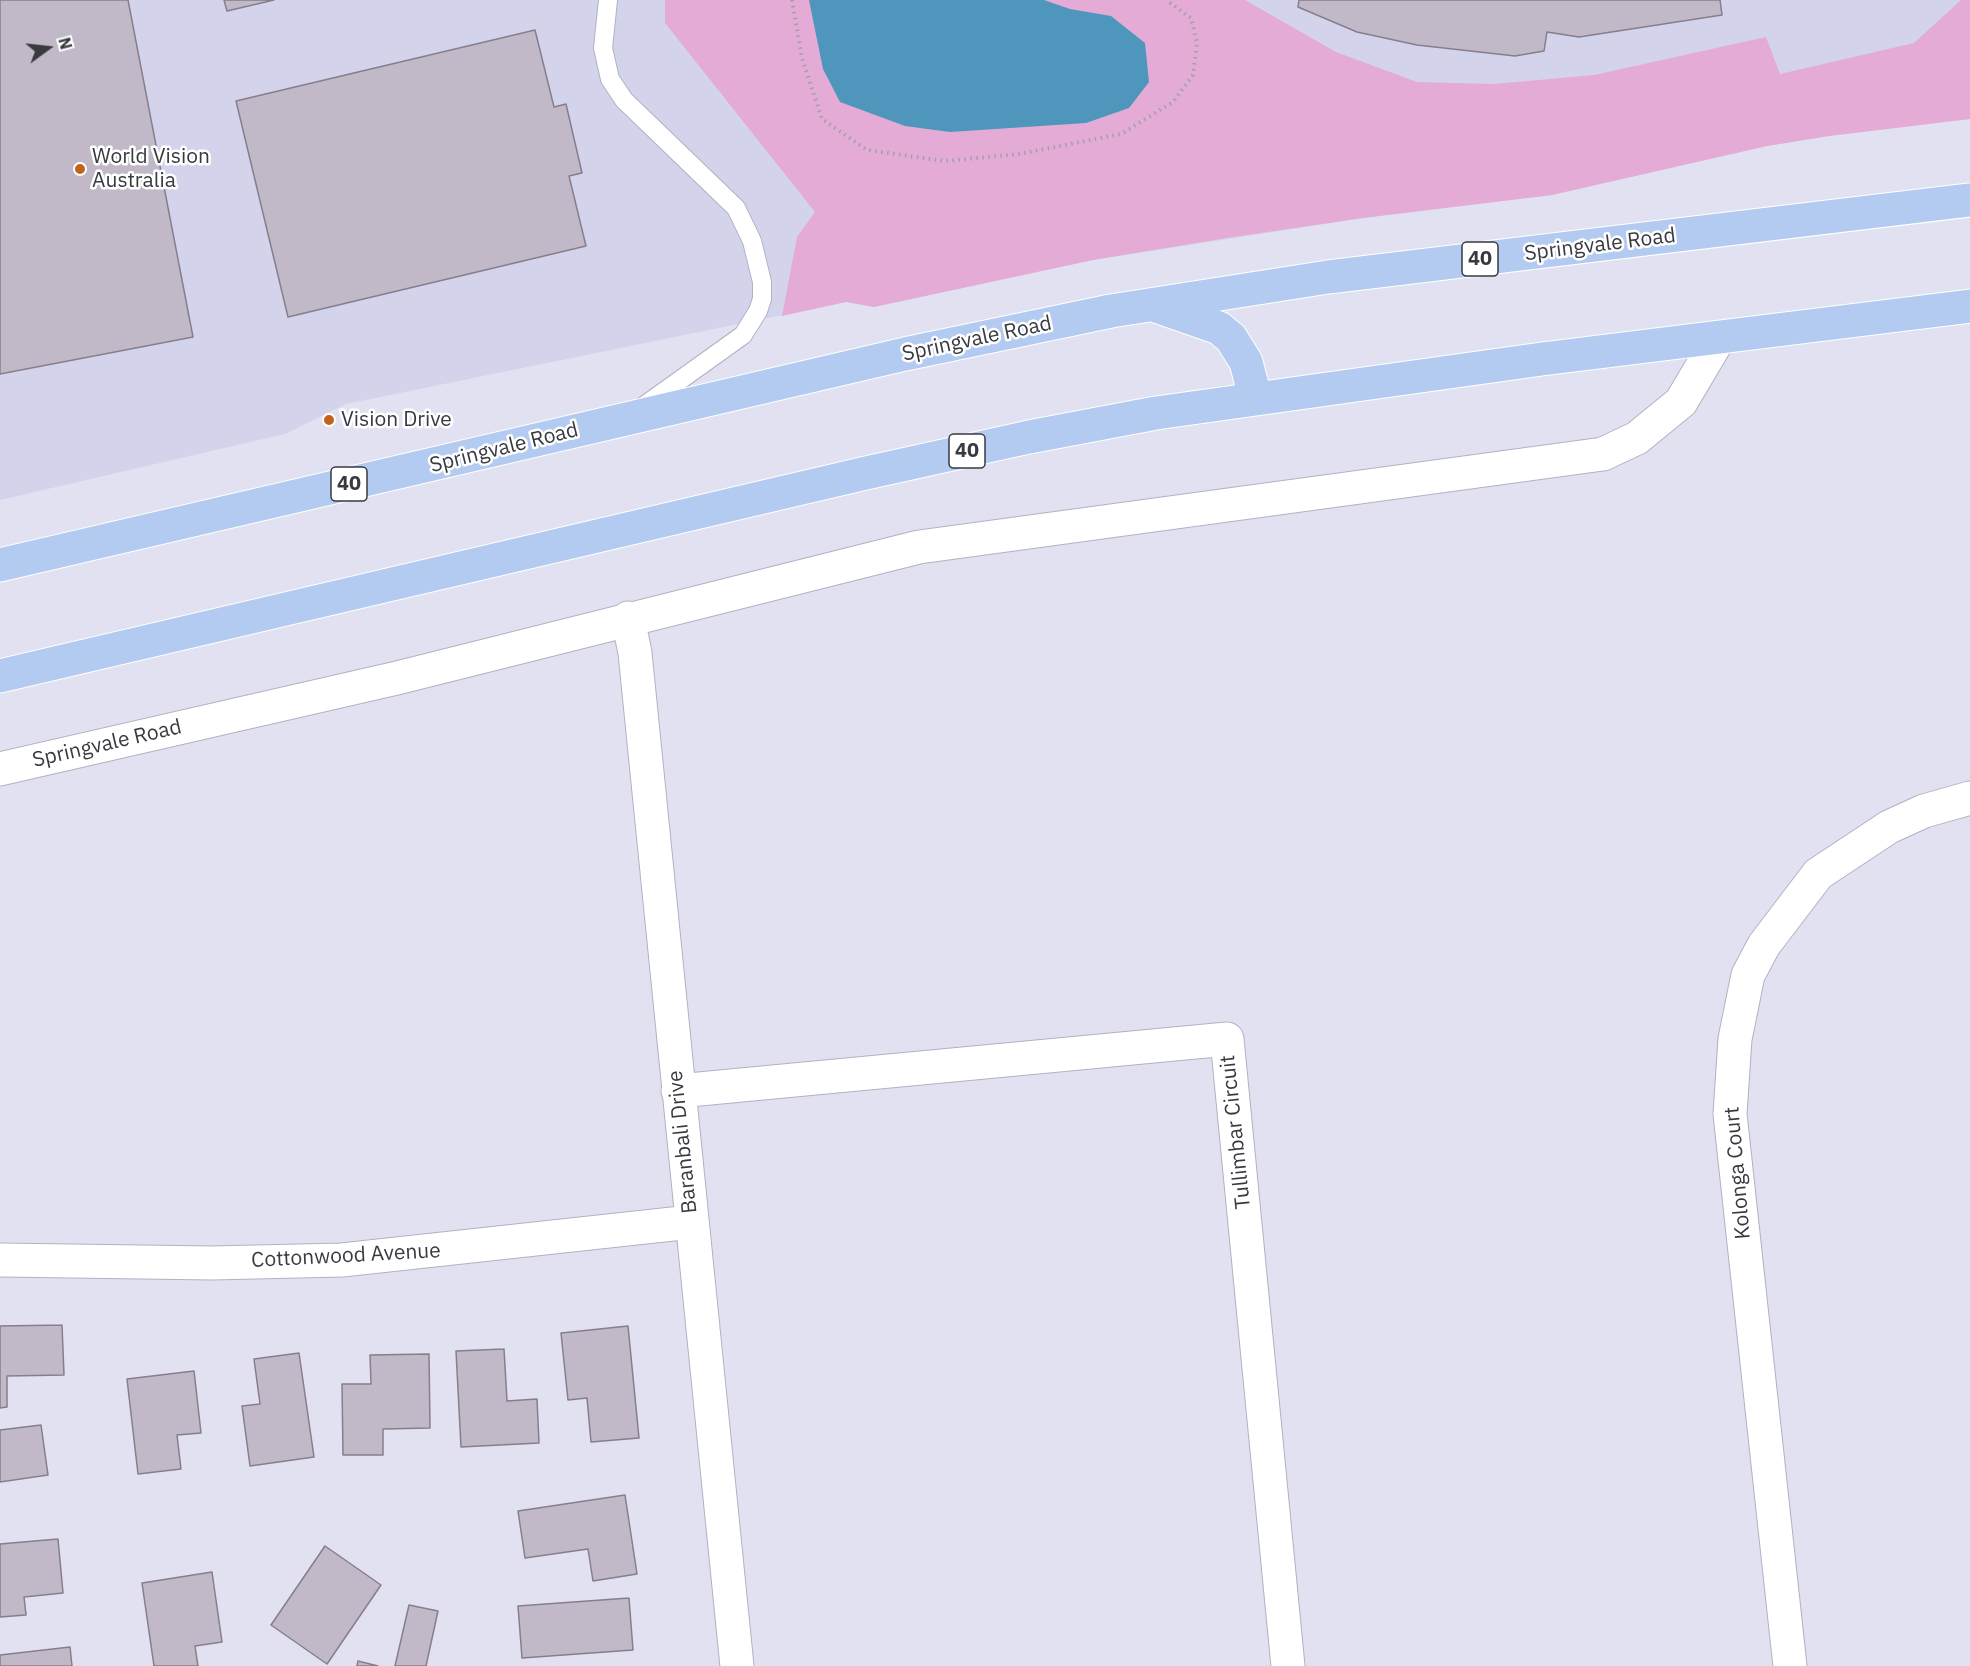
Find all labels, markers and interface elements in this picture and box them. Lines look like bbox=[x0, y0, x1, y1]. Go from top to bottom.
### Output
north arrow bbox=[18, 18, 78, 78]
text: N bbox=[54, 35, 77, 52]
place label: World Vision Australia bbox=[92, 144, 210, 194]
marker: World Vision Australia bbox=[73, 162, 87, 176]
street label: Springvale Road bbox=[1523, 223, 1677, 267]
road number: 40 bbox=[1462, 242, 1498, 276]
street label: Springvale Road bbox=[900, 311, 1054, 367]
place label: Vision Drive bbox=[341, 407, 452, 433]
marker: Vision Drive bbox=[322, 413, 336, 427]
street label: Springvale Road bbox=[427, 417, 581, 479]
road number: 40 bbox=[949, 434, 985, 468]
road number: 40 bbox=[331, 467, 367, 501]
street label: Springvale Road bbox=[30, 715, 184, 773]
street label: Tullimbar Circuit bbox=[1215, 1054, 1257, 1210]
street label: Baranbali Drive bbox=[663, 1069, 703, 1215]
street label: Kolonga Court bbox=[1720, 1106, 1756, 1240]
street label: Cottonwood Avenue bbox=[251, 1238, 441, 1274]

